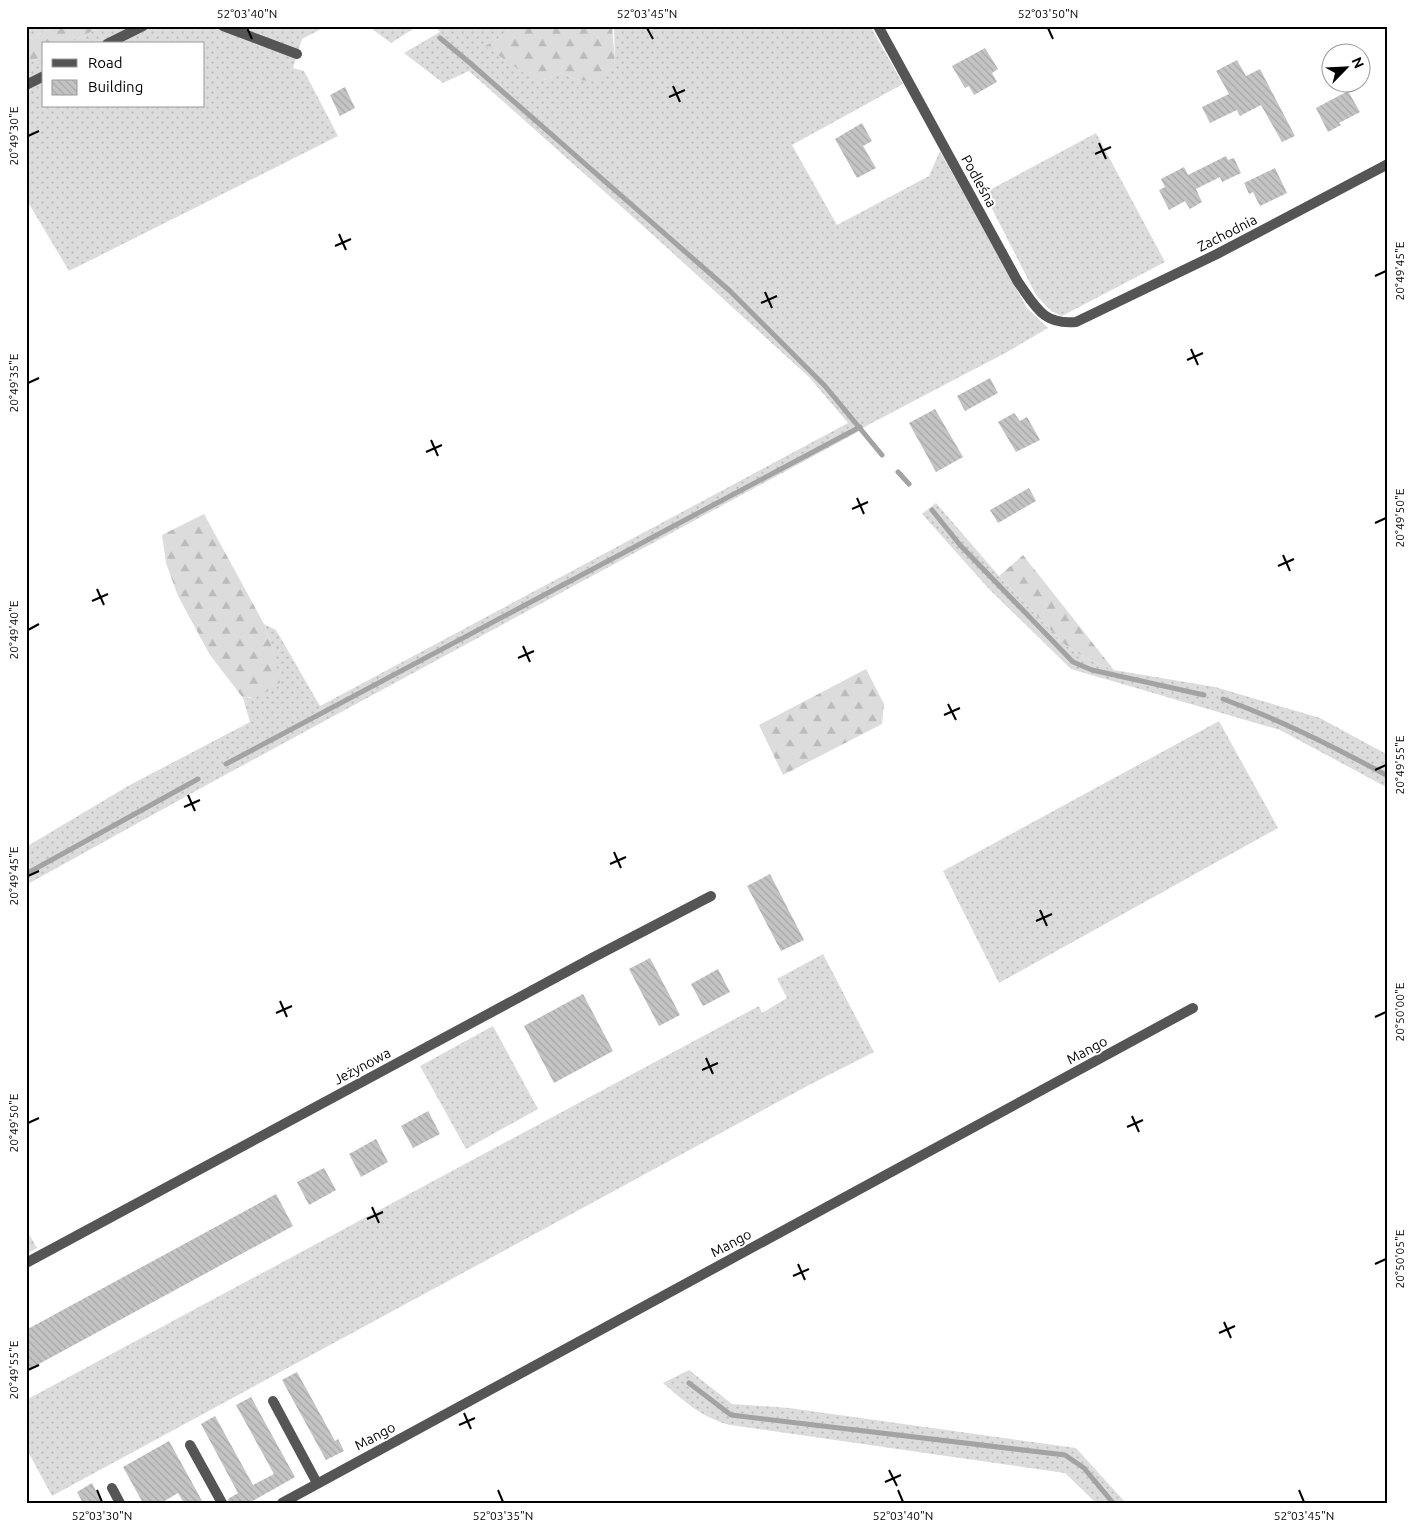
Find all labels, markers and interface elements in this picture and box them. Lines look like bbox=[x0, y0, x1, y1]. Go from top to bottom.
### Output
text: 52°03'40"N bbox=[217, 7, 277, 20]
text: 52°03'45"N bbox=[617, 7, 677, 20]
text: 52°03'50"N bbox=[1018, 7, 1078, 20]
legend bbox=[42, 42, 205, 108]
north arrow bbox=[1322, 42, 1372, 92]
text: Road bbox=[88, 54, 123, 71]
text: N bbox=[1348, 55, 1367, 71]
text: Building bbox=[88, 78, 143, 95]
text: 20°49'30"E bbox=[7, 106, 20, 165]
street label: Podleśna bbox=[958, 152, 1000, 210]
street label: Zachodnia bbox=[1195, 211, 1259, 255]
text: 20°49'45"E bbox=[1393, 241, 1406, 300]
text: 20°49'35"E bbox=[7, 353, 20, 412]
text: 20°49'50"E bbox=[1393, 488, 1406, 547]
text: 20°49'40"E bbox=[7, 600, 20, 659]
text: 20°49'55"E bbox=[1393, 735, 1406, 794]
text: 20°49'45"E bbox=[7, 846, 20, 905]
text: 20°50'00"E bbox=[1393, 982, 1406, 1041]
street label: Mango bbox=[1064, 1033, 1110, 1067]
street label: Jeżynowa bbox=[331, 1044, 393, 1088]
text: 20°49'50"E bbox=[7, 1093, 20, 1152]
street label: Mango bbox=[708, 1226, 754, 1260]
text: 20°50'05"E bbox=[1393, 1229, 1406, 1288]
text: 20°49'55"E bbox=[7, 1340, 20, 1399]
street label: Mango bbox=[352, 1419, 398, 1453]
text: 52°03'30"N bbox=[72, 1509, 132, 1522]
text: 52°03'35"N bbox=[473, 1509, 533, 1522]
text: 52°03'40"N bbox=[873, 1509, 933, 1522]
text: 52°03'45"N bbox=[1274, 1509, 1334, 1522]

